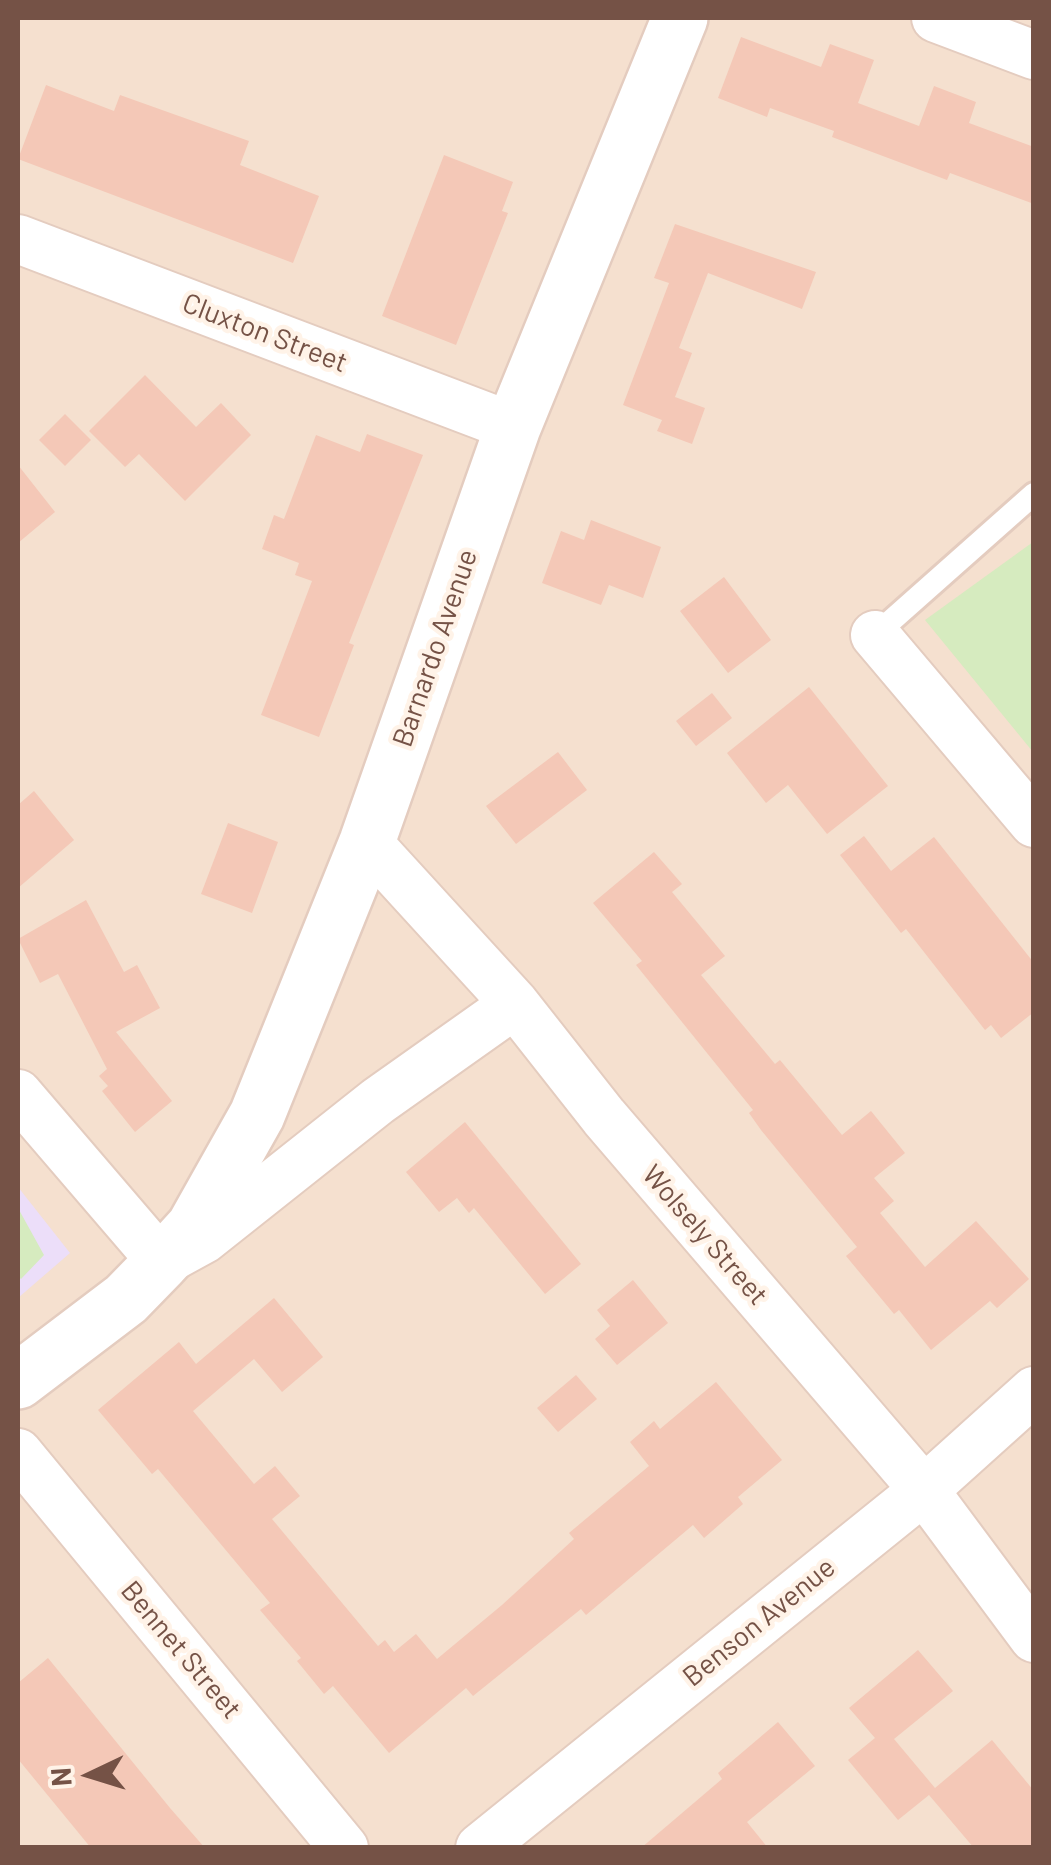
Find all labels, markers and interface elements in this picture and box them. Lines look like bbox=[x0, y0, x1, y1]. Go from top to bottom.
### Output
street label: Cluxton Street bbox=[178, 286, 352, 380]
street label: Barnardo Avenue bbox=[386, 545, 484, 751]
street label: Wolsely Street bbox=[635, 1158, 775, 1312]
street label: Benson Avenue bbox=[676, 1550, 842, 1694]
street label: Bennet Street bbox=[114, 1574, 248, 1726]
north arrow bbox=[40, 1725, 140, 1825]
text: N bbox=[42, 1767, 78, 1788]

